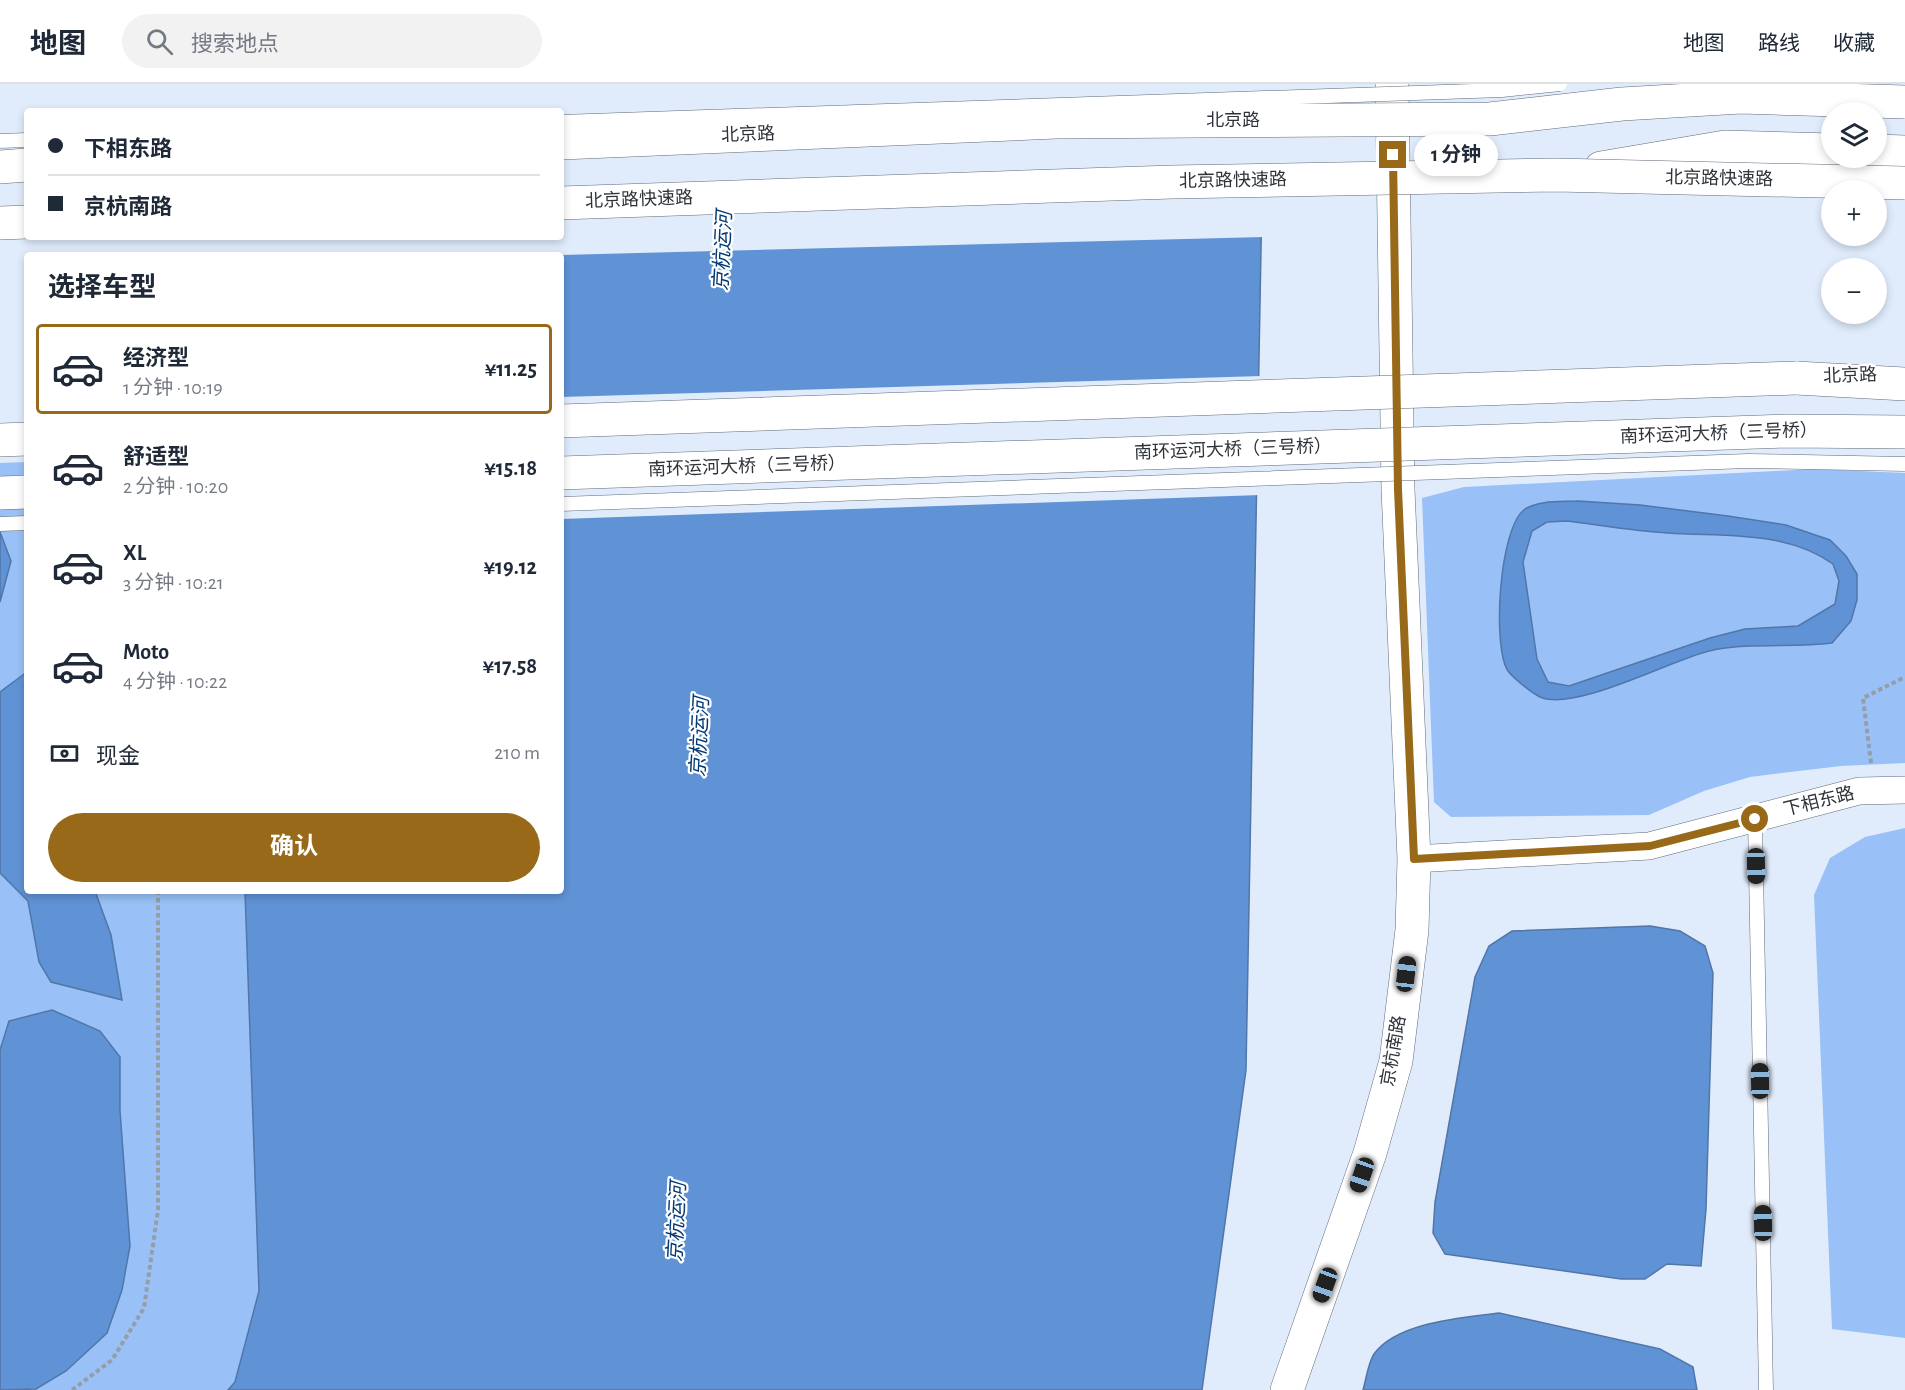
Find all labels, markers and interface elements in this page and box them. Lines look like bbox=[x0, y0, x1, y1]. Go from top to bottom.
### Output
search box bbox=[122, 14, 542, 68]
icon: search bbox=[143, 25, 176, 58]
text: 地图 bbox=[30, 31, 86, 59]
text: 搜索地点 bbox=[191, 33, 279, 55]
text: 地图 bbox=[1683, 33, 1725, 54]
text: 路线 bbox=[1758, 33, 1800, 54]
text: 收藏 bbox=[1833, 33, 1875, 54]
map controls bbox=[1821, 102, 1887, 324]
button: layers bbox=[1821, 102, 1887, 168]
street label: 北京路 bbox=[1206, 110, 1260, 130]
street label: 北京路 bbox=[721, 123, 775, 145]
callout: 1 分钟 bbox=[1414, 134, 1498, 176]
text: 下相东路 bbox=[84, 138, 172, 160]
route end bbox=[1379, 141, 1406, 168]
text: 1 分钟 bbox=[1431, 145, 1481, 165]
street label: 北京路快速路 bbox=[1665, 167, 1773, 189]
street label: 北京路快速路 bbox=[1179, 169, 1287, 191]
button: + bbox=[1821, 180, 1887, 246]
street label: 北京路快速路 bbox=[585, 187, 693, 211]
text: 京杭南路 bbox=[84, 196, 172, 218]
water label: 京杭运河 bbox=[710, 206, 735, 291]
button: − bbox=[1821, 258, 1887, 324]
text: 选择车型 bbox=[48, 274, 156, 301]
icon: car bbox=[51, 342, 105, 396]
text: 经济型 bbox=[123, 347, 189, 369]
text: ¥11.25 bbox=[485, 358, 537, 380]
street label: 北京路 bbox=[1823, 364, 1877, 386]
text: 1 分钟 · 10:19 bbox=[123, 378, 223, 398]
street label: 南环运河大桥（三号桥） bbox=[1620, 420, 1818, 446]
street label: 南环运河大桥（三号桥） bbox=[1134, 436, 1332, 462]
icon: car bbox=[51, 441, 105, 495]
text: 舒适型 bbox=[123, 446, 189, 468]
street label: 南环运河大桥（三号桥） bbox=[648, 453, 846, 479]
text: ¥15.18 bbox=[484, 457, 537, 479]
text: 2 分钟 · 10:20 bbox=[123, 477, 228, 497]
icon: car bbox=[51, 540, 105, 594]
text: XL bbox=[123, 542, 146, 564]
text: ¥19.12 bbox=[484, 556, 537, 578]
text: 3 分钟 · 10:21 bbox=[123, 573, 224, 593]
icon: car bbox=[51, 639, 105, 693]
text: Moto bbox=[123, 641, 169, 663]
text: ¥17.58 bbox=[483, 655, 537, 677]
text: 4 分钟 · 10:22 bbox=[123, 672, 227, 692]
water label: 京杭运河 bbox=[687, 692, 712, 777]
icon: cash bbox=[48, 737, 81, 770]
text: 210 m bbox=[494, 743, 540, 763]
text: 现金 bbox=[96, 745, 140, 767]
street label: 下相东路 bbox=[1781, 783, 1856, 819]
route start bbox=[1741, 805, 1768, 832]
button: 确认 bbox=[48, 813, 540, 882]
car bbox=[1747, 848, 1765, 884]
car bbox=[1395, 955, 1417, 993]
street label: 京杭南路 bbox=[1377, 1014, 1409, 1088]
car bbox=[1751, 1063, 1769, 1099]
car bbox=[1348, 1155, 1376, 1195]
water label: 京杭运河 bbox=[664, 1177, 689, 1262]
car bbox=[1754, 1205, 1772, 1241]
car bbox=[1310, 1265, 1340, 1305]

